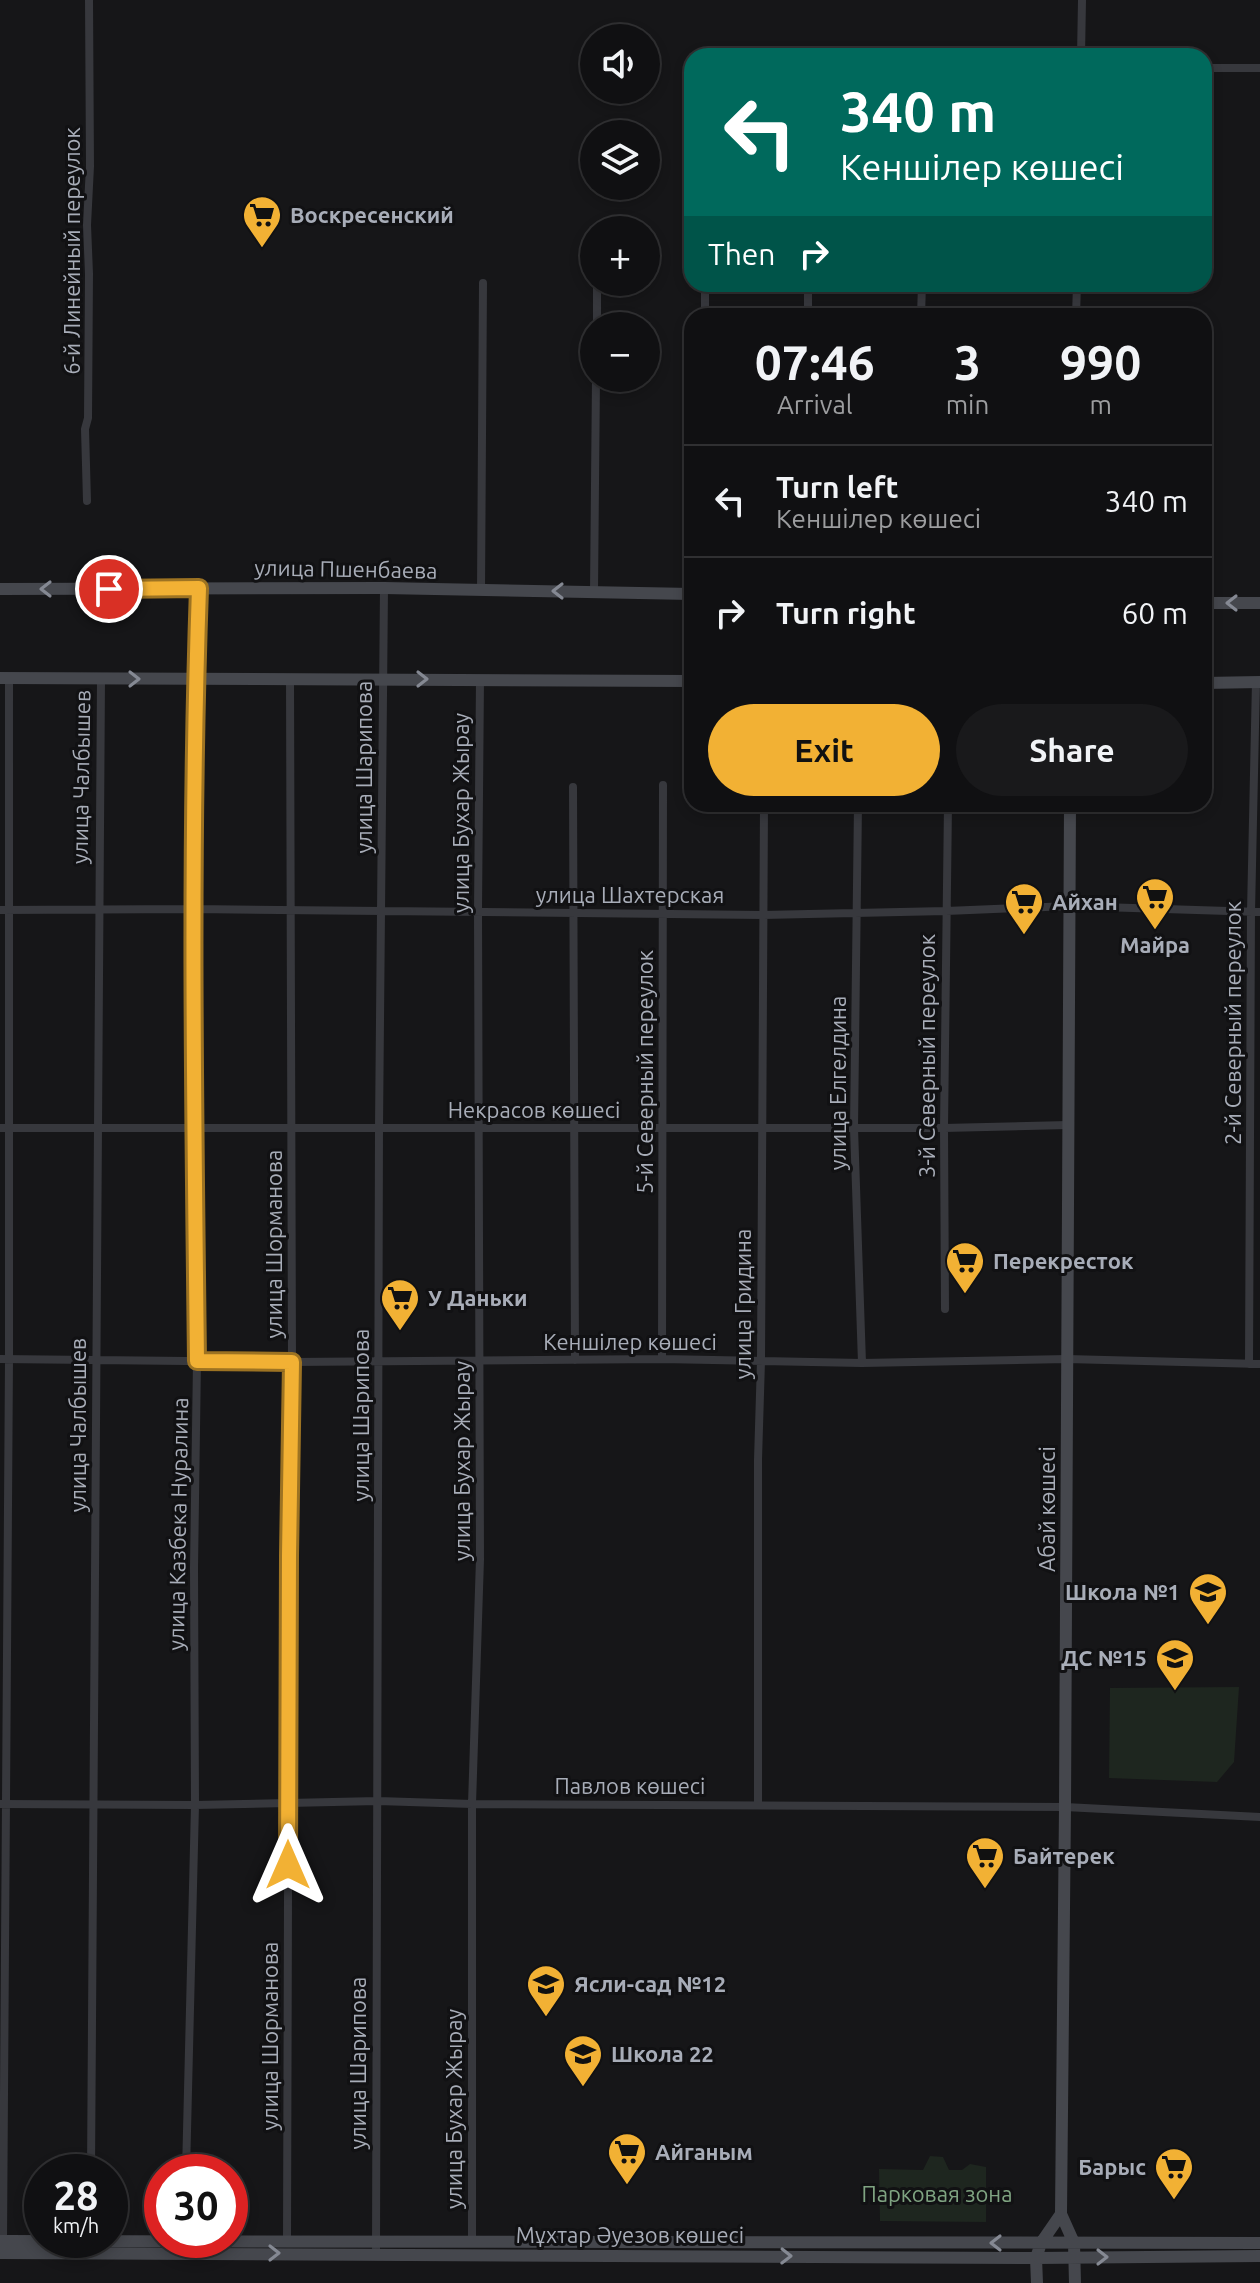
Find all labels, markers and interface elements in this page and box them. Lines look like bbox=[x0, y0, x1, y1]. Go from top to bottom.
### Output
map controls bbox=[580, 24, 660, 392]
button: sound bbox=[580, 24, 660, 104]
icon: left bbox=[708, 80, 812, 184]
text: 340 m bbox=[840, 80, 996, 143]
button: layers bbox=[580, 120, 660, 200]
street label: 6-й Линейный переулок bbox=[59, 127, 84, 375]
text: Кеншілер көшесі bbox=[840, 146, 1124, 187]
supermarket icon: Воскресенский bbox=[241, 194, 283, 249]
place label: Воскресенский bbox=[290, 202, 454, 227]
button: + bbox=[580, 216, 660, 296]
icon: right bbox=[792, 232, 836, 276]
text: Then bbox=[708, 237, 776, 271]
button: − bbox=[580, 312, 660, 392]
text: 07:46 bbox=[755, 335, 875, 389]
text: 3 bbox=[954, 335, 981, 389]
text: 990 bbox=[1060, 335, 1141, 389]
text: Arrival bbox=[777, 390, 853, 419]
text: min bbox=[946, 390, 989, 419]
text: m bbox=[1089, 390, 1112, 419]
text: Turn left bbox=[776, 470, 898, 504]
icon: left bbox=[708, 479, 752, 523]
text: 340 m bbox=[1104, 484, 1188, 518]
text: Кеншілер көшесі bbox=[776, 504, 981, 533]
street label: улица Пшенбаева bbox=[254, 554, 438, 583]
pin bbox=[75, 555, 143, 623]
icon: arrive bbox=[87, 567, 131, 611]
one-way arrow bbox=[39, 580, 52, 598]
one-way arrow bbox=[551, 582, 564, 600]
icon: right bbox=[708, 591, 752, 635]
one-way arrow bbox=[1225, 594, 1238, 612]
text: Turn right bbox=[776, 596, 916, 630]
text: 60 m bbox=[1121, 596, 1188, 630]
one-way arrow bbox=[128, 670, 141, 688]
one-way arrow bbox=[416, 670, 429, 688]
street label: улица Шарипова bbox=[351, 681, 376, 853]
street label: улица Чалбышев bbox=[66, 690, 95, 864]
button: Exit bbox=[708, 704, 940, 796]
button: Share bbox=[956, 704, 1188, 796]
street label: улица Бухар Жырау bbox=[448, 713, 473, 913]
supermarket icon: Майра bbox=[1134, 876, 1176, 931]
supermarket icon: Айхан bbox=[1003, 881, 1045, 936]
street label: улица Шахтерская bbox=[536, 882, 724, 907]
place label: Айхан bbox=[1052, 889, 1118, 914]
street label: 2-й Северный переулок bbox=[1220, 901, 1245, 1145]
place label: Майра bbox=[1120, 932, 1190, 957]
street label: 3-й Северный переулок bbox=[914, 934, 939, 1178]
street label: 5-й Северный переулок bbox=[632, 950, 657, 1194]
street label: улица Елгелдина bbox=[825, 996, 850, 1170]
street label: Некрасов көшесі bbox=[448, 1097, 620, 1122]
street label: улица Шорманова bbox=[261, 1150, 286, 1338]
street label: улица Гридина bbox=[730, 1229, 755, 1379]
supermarket icon: Перекресток bbox=[944, 1240, 986, 1295]
place label: Перекресток bbox=[993, 1248, 1134, 1273]
supermarket icon: У Даньки bbox=[379, 1277, 421, 1332]
place label: У Даньки bbox=[428, 1285, 528, 1310]
street label: улица Шарипова bbox=[348, 1329, 373, 1501]
street label: Кеншілер көшесі bbox=[543, 1329, 717, 1354]
street label: улица Чалбышев bbox=[65, 1338, 90, 1512]
street label: улица Бухар Жырау bbox=[449, 1361, 474, 1561]
street label: улица Казбека Нуралина bbox=[163, 1397, 192, 1651]
street label: Абай көшесі bbox=[1034, 1446, 1059, 1572]
school or university icon: Школа №1 bbox=[1187, 1571, 1229, 1626]
place label: Школа №1 bbox=[1065, 1579, 1180, 1604]
school or university icon: ДС №15 bbox=[1154, 1637, 1196, 1692]
place label: ДС №15 bbox=[1061, 1645, 1147, 1670]
street label: Павлов көшесі bbox=[555, 1773, 705, 1798]
position arrow bbox=[246, 1823, 330, 1907]
supermarket icon: Байтерек bbox=[964, 1835, 1006, 1890]
place label: Байтерек bbox=[1013, 1843, 1115, 1868]
street label: улица Шорманова bbox=[257, 1942, 282, 2130]
school or university icon: Ясли-сад №12 bbox=[525, 1963, 567, 2018]
place label: Ясли-сад №12 bbox=[574, 1971, 726, 1996]
street label: улица Шарипова bbox=[345, 1977, 370, 2149]
street label: улица Бухар Жырау bbox=[441, 2009, 466, 2209]
school or university icon: Школа 22 bbox=[562, 2033, 604, 2088]
place label: Школа 22 bbox=[611, 2041, 714, 2066]
supermarket icon: Айганым bbox=[606, 2131, 648, 2186]
place label: Айганым bbox=[655, 2139, 753, 2164]
supermarket icon: Барыс bbox=[1153, 2146, 1195, 2201]
speed limit sign: 30 bbox=[144, 2154, 248, 2258]
place label: Барыс bbox=[1078, 2154, 1146, 2179]
text: 28 bbox=[53, 2173, 99, 2218]
park label: Парковая зона bbox=[861, 2181, 1013, 2206]
text: km/h bbox=[53, 2214, 99, 2237]
street label: Мұхтар Әуезов көшесі bbox=[516, 2222, 744, 2247]
one-way arrow bbox=[989, 2234, 1002, 2252]
one-way arrow bbox=[268, 2244, 281, 2262]
one-way arrow bbox=[780, 2247, 793, 2265]
one-way arrow bbox=[1096, 2248, 1109, 2266]

